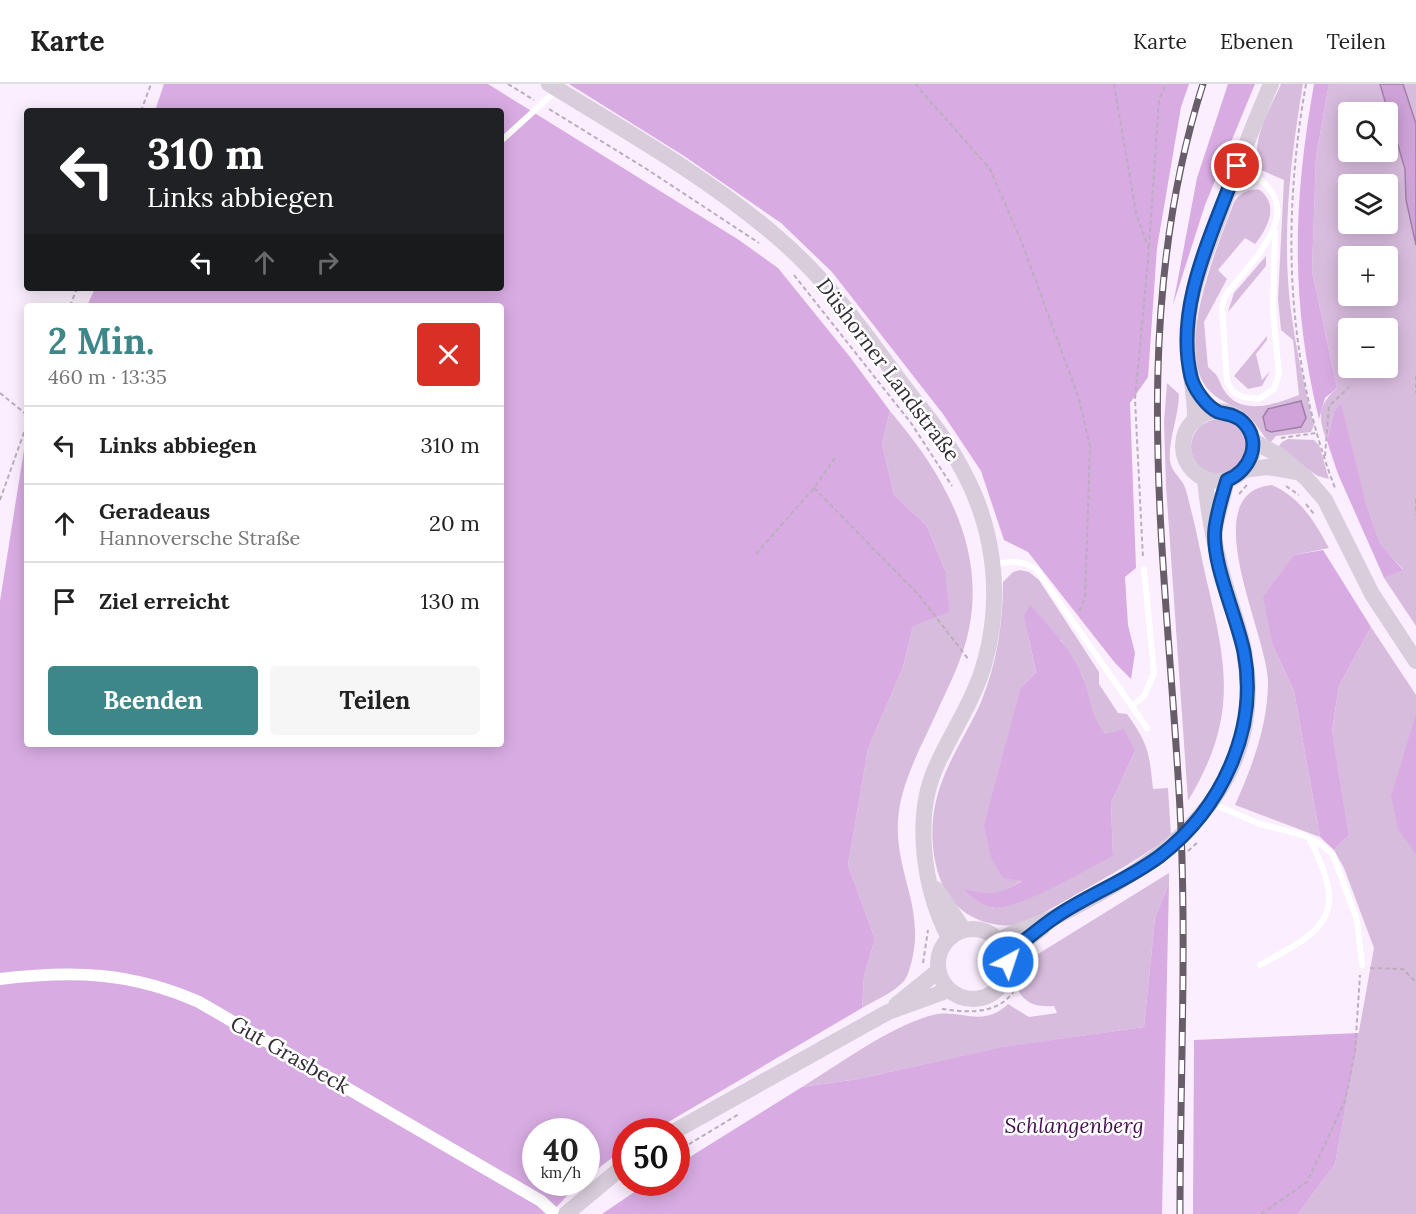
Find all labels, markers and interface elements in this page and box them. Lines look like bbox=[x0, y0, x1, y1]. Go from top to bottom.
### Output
text: Karte bbox=[30, 23, 105, 59]
text: Karte bbox=[1133, 28, 1187, 55]
text: Ebenen bbox=[1220, 28, 1293, 55]
text: Teilen bbox=[1326, 28, 1386, 55]
map controls bbox=[1338, 102, 1398, 378]
button: search bbox=[1338, 102, 1398, 162]
text: 310 m bbox=[147, 127, 264, 181]
icon: left bbox=[48, 132, 126, 210]
pin bbox=[1211, 140, 1262, 191]
icon: arrive bbox=[1220, 149, 1253, 182]
button: layers bbox=[1338, 174, 1398, 234]
text: Links abbiegen bbox=[147, 180, 334, 214]
icon: left bbox=[185, 246, 218, 279]
icon: ahead bbox=[248, 246, 281, 279]
icon: right bbox=[311, 246, 344, 279]
button: + bbox=[1338, 246, 1398, 306]
street label: Düshorner Landstraße bbox=[811, 273, 966, 467]
text: 2 Min. bbox=[48, 318, 154, 364]
button: − bbox=[1338, 318, 1398, 378]
button: close bbox=[417, 323, 480, 386]
text: 460 m · 13:35 bbox=[48, 364, 167, 389]
icon: left bbox=[48, 429, 81, 462]
text: Links abbiegen bbox=[99, 431, 257, 459]
text: 310 m bbox=[421, 431, 480, 459]
text: Geradeaus bbox=[99, 497, 210, 525]
icon: ahead bbox=[48, 507, 81, 540]
text: 20 m bbox=[429, 509, 480, 537]
text: Hannoversche Straße bbox=[99, 525, 300, 550]
icon: arrive bbox=[48, 585, 81, 618]
text: Ziel erreicht bbox=[99, 587, 230, 615]
text: 130 m bbox=[421, 587, 480, 615]
button: Beenden bbox=[48, 666, 258, 735]
button: Teilen bbox=[270, 666, 480, 735]
position arrow bbox=[976, 930, 1040, 994]
street label: Gut Grasbeck bbox=[226, 1009, 355, 1100]
park label: Schlangenberg bbox=[1004, 1112, 1144, 1139]
speed limit sign: 50 bbox=[612, 1118, 690, 1196]
text: 40 bbox=[543, 1131, 579, 1169]
text: km/h bbox=[541, 1163, 581, 1182]

